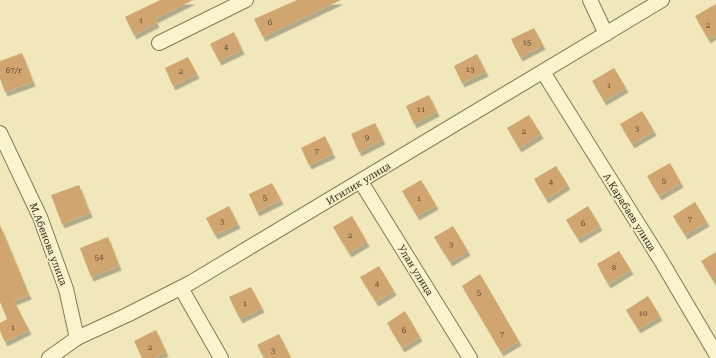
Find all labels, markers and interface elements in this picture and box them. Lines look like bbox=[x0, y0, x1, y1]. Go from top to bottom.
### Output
house number: 1 bbox=[139, 16, 144, 25]
house number: 6 bbox=[268, 18, 273, 27]
house number: 2 bbox=[706, 21, 711, 30]
house number: 15 bbox=[523, 38, 532, 47]
house number: 4 bbox=[224, 43, 229, 52]
house number: 13 bbox=[466, 65, 475, 74]
house number: 67/г bbox=[6, 66, 22, 75]
house number: 2 bbox=[179, 67, 184, 76]
house number: 1 bbox=[607, 81, 612, 90]
house number: 11 bbox=[417, 105, 426, 114]
house number: 3 bbox=[635, 124, 640, 133]
house number: 2 bbox=[522, 127, 527, 136]
house number: 9 bbox=[365, 133, 370, 142]
house number: 7 bbox=[315, 147, 320, 156]
street label: Игилик улица bbox=[324, 160, 393, 207]
street label: А.Карабаев улица bbox=[601, 171, 658, 254]
house number: 5 bbox=[662, 176, 667, 185]
house number: 4 bbox=[549, 178, 554, 187]
house number: 5 bbox=[263, 193, 268, 202]
house number: 1 bbox=[417, 194, 422, 203]
street label: М.Абенова улица bbox=[28, 201, 70, 288]
house number: 7 bbox=[688, 215, 693, 224]
house number: 3 bbox=[220, 217, 225, 226]
house number: 6 bbox=[581, 219, 586, 228]
house number: 2 bbox=[348, 231, 353, 240]
house number: 3 bbox=[449, 240, 454, 249]
street label: Улан улица bbox=[396, 243, 436, 298]
house number: 54 bbox=[95, 253, 104, 262]
house number: 8 bbox=[612, 263, 617, 272]
house number: 4 bbox=[375, 280, 380, 289]
house number: 5 bbox=[477, 288, 482, 297]
house number: 1 bbox=[243, 299, 248, 308]
house number: 10 bbox=[639, 309, 648, 318]
house number: 1 bbox=[11, 323, 16, 332]
house number: 6 bbox=[402, 326, 407, 335]
house number: 7 bbox=[500, 330, 505, 339]
house number: 2 bbox=[148, 343, 153, 352]
house number: 3 bbox=[271, 346, 276, 355]

